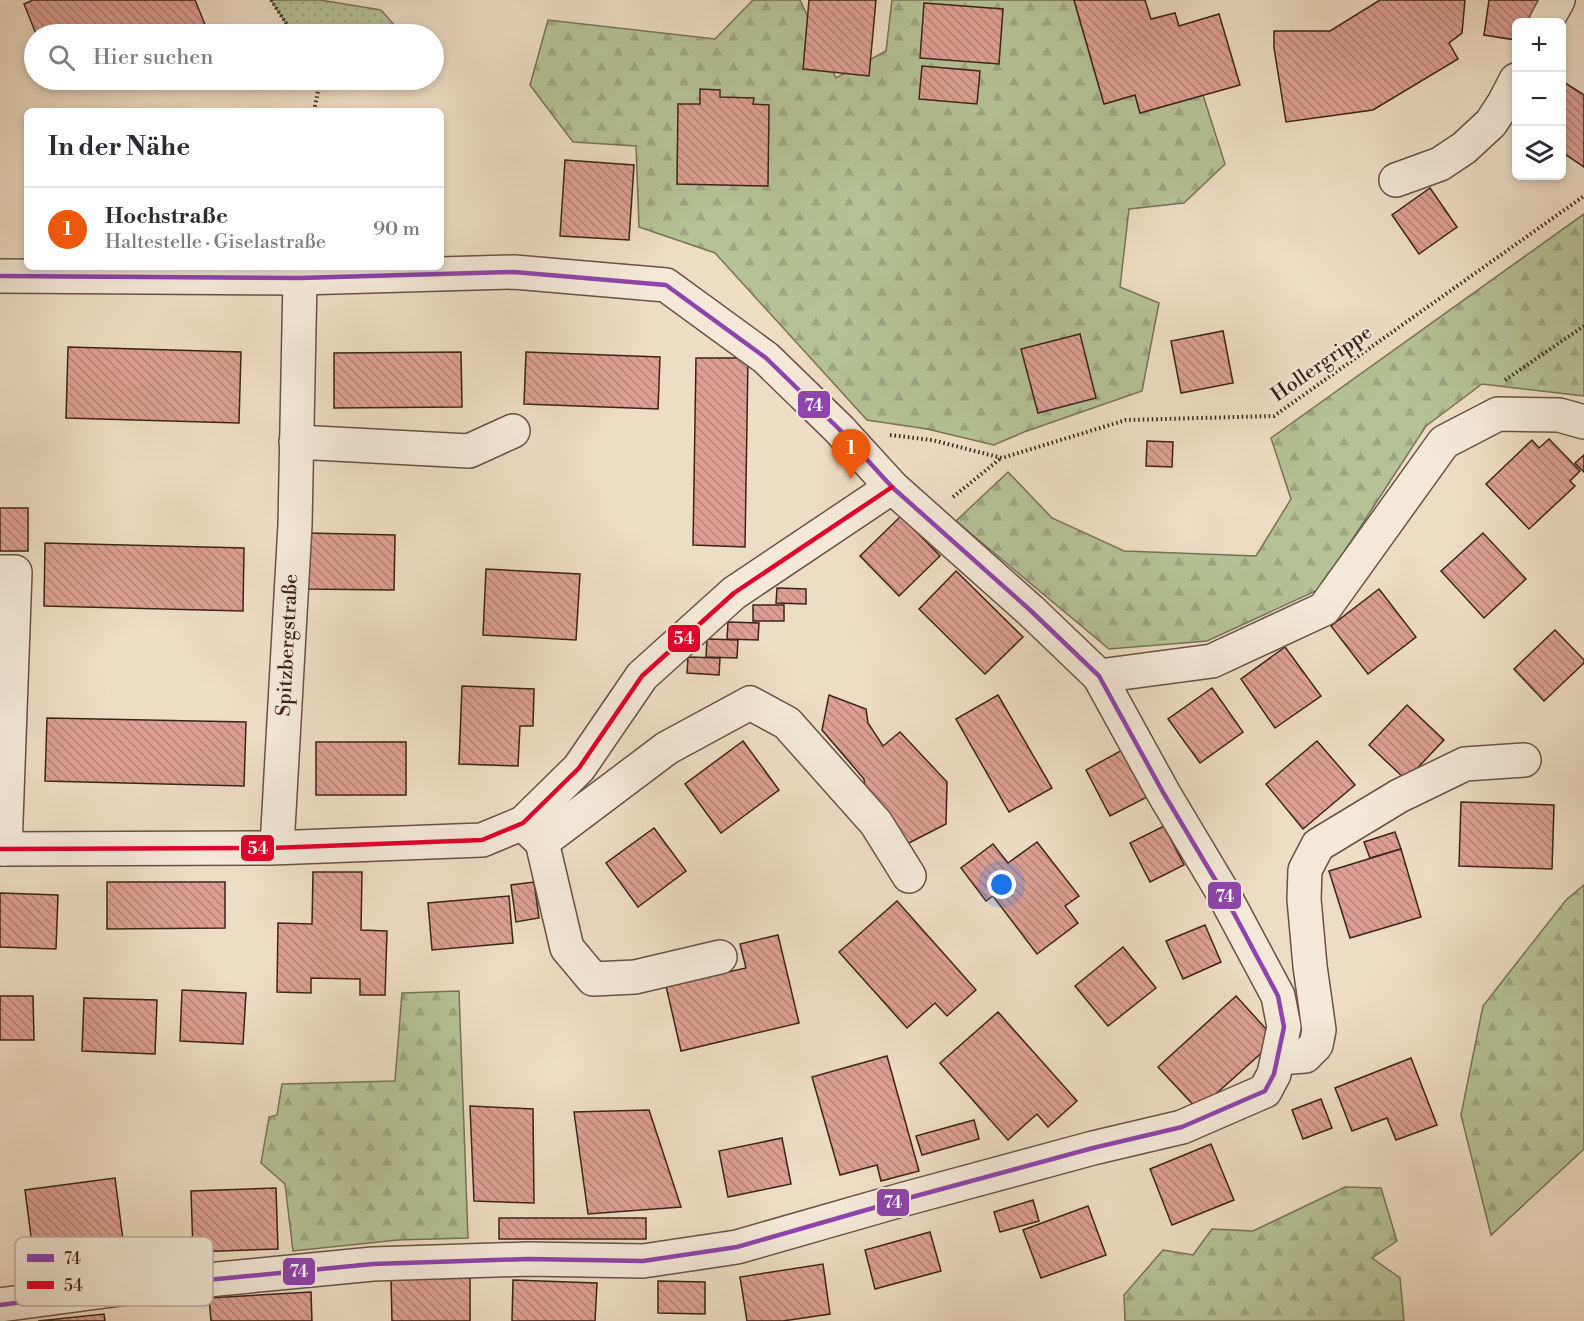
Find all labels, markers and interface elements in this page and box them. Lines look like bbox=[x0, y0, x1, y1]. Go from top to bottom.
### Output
map controls bbox=[1512, 18, 1566, 180]
button: + bbox=[1512, 18, 1566, 72]
search box bbox=[24, 24, 444, 90]
icon: search bbox=[45, 41, 78, 74]
text: Hier suchen bbox=[93, 44, 213, 71]
button: − bbox=[1512, 72, 1566, 126]
button: layers bbox=[1512, 126, 1566, 180]
text: In der Nähe bbox=[48, 131, 190, 163]
text: Hochstraße bbox=[105, 203, 228, 230]
text: 1 bbox=[63, 217, 72, 242]
text: 90 m bbox=[373, 217, 420, 242]
text: Haltestelle · Giselastraße bbox=[105, 230, 326, 255]
street label: Hollergrippe bbox=[1267, 320, 1377, 408]
line badge: 74 bbox=[797, 390, 831, 419]
text: 74 bbox=[804, 396, 824, 416]
pin: 1 bbox=[832, 430, 870, 479]
street label: Spitzbergstraße bbox=[272, 573, 304, 717]
line badge: 54 bbox=[667, 624, 701, 653]
text: 54 bbox=[674, 629, 695, 649]
line badge: 54 bbox=[240, 834, 275, 862]
text: 54 bbox=[248, 839, 269, 859]
your location bbox=[987, 870, 1016, 899]
line badge: 74 bbox=[1207, 881, 1242, 910]
text: 74 bbox=[1215, 887, 1235, 907]
line badge: 74 bbox=[876, 1188, 910, 1217]
text: 74 bbox=[883, 1193, 903, 1213]
legend bbox=[15, 1237, 213, 1306]
text: 74 bbox=[64, 1249, 81, 1269]
line badge: 74 bbox=[282, 1257, 316, 1286]
text: 74 bbox=[289, 1262, 309, 1282]
text: 54 bbox=[64, 1276, 83, 1296]

